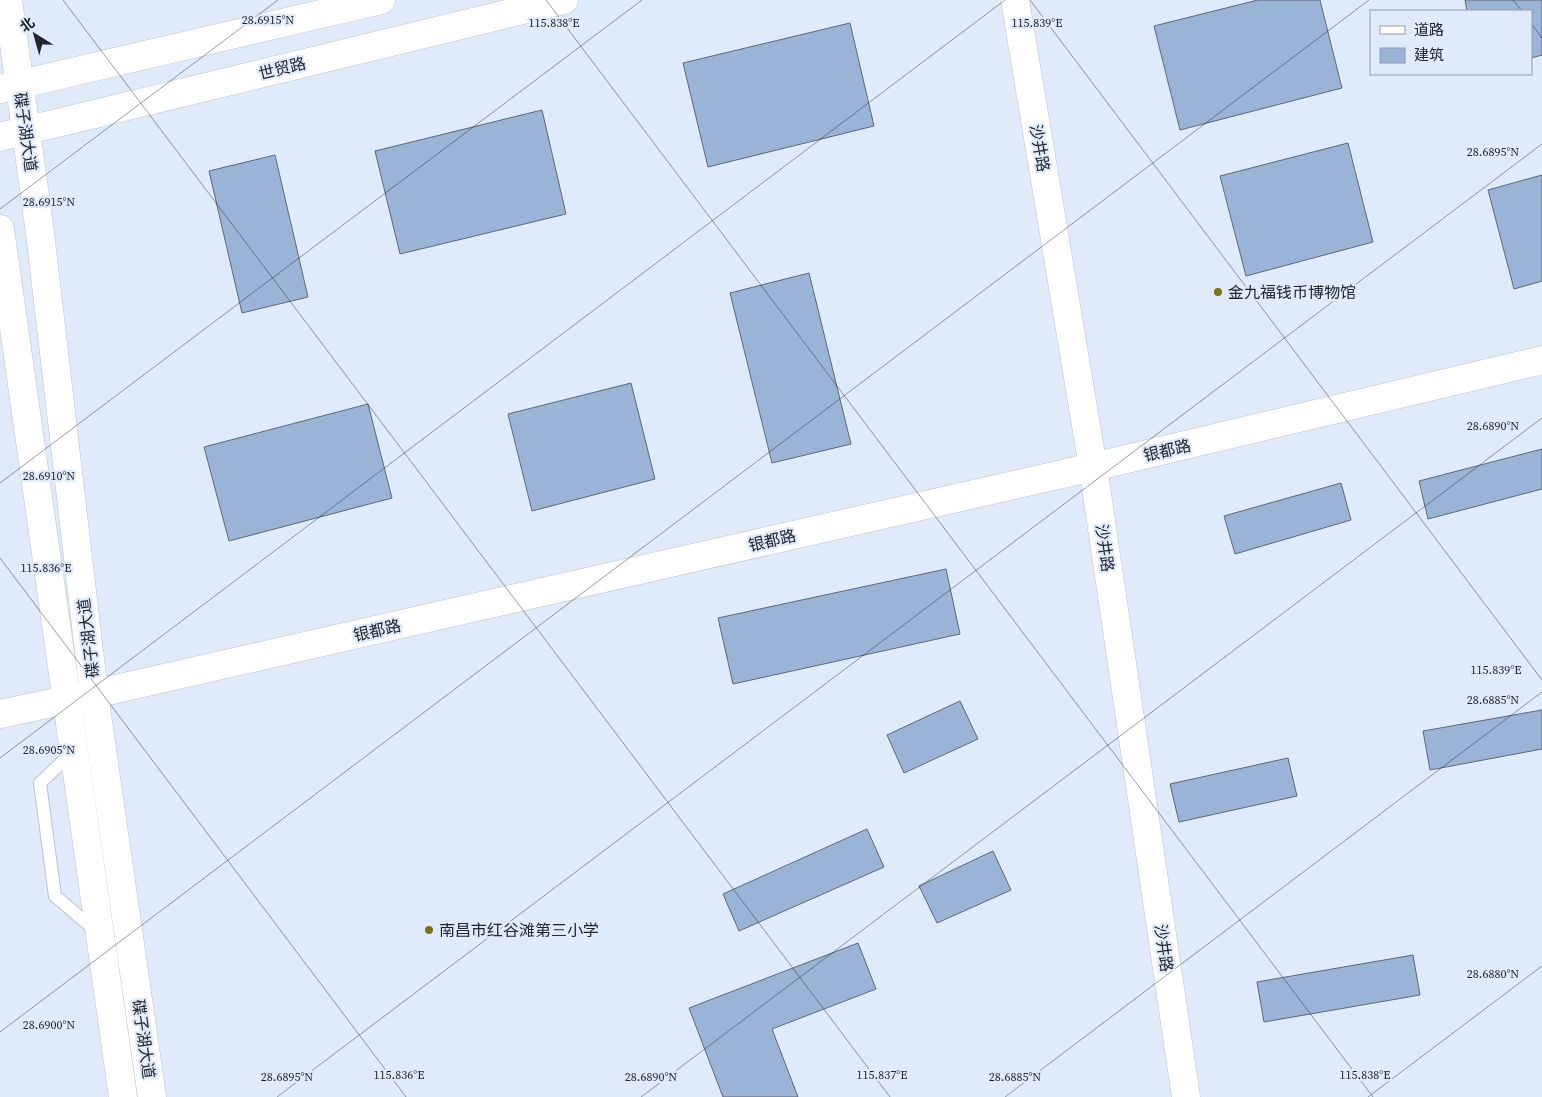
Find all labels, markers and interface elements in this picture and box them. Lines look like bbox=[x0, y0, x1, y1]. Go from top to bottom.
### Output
north arrow bbox=[10, 10, 60, 60]
legend bbox=[1370, 10, 1532, 75]
text: 北 bbox=[16, 12, 39, 37]
text: 28.6915°N bbox=[242, 12, 294, 28]
text: 115.838°E bbox=[529, 15, 579, 31]
text: 115.839°E bbox=[1012, 15, 1062, 31]
text: 道路 bbox=[1414, 19, 1444, 40]
text: 建筑 bbox=[1414, 44, 1444, 65]
street label: 世贸路 bbox=[256, 52, 308, 84]
street label: 碟子湖大道 bbox=[10, 91, 42, 173]
street label: 沙井路 bbox=[1025, 122, 1055, 174]
text: 28.6895°N bbox=[1467, 144, 1519, 160]
text: 28.6915°N bbox=[23, 194, 75, 210]
place label: 金九福钱币博物馆 bbox=[1228, 281, 1356, 303]
marker: 金九福钱币博物馆 bbox=[1212, 286, 1224, 298]
text: 28.6890°N bbox=[1467, 418, 1519, 434]
street label: 银都路 bbox=[1141, 434, 1193, 466]
text: 28.6910°N bbox=[23, 468, 75, 484]
street label: 沙井路 bbox=[1091, 523, 1119, 573]
street label: 银都路 bbox=[746, 524, 798, 556]
text: 115.836°E bbox=[21, 560, 71, 576]
street label: 碟子湖大道 bbox=[72, 597, 104, 679]
street label: 银都路 bbox=[351, 614, 403, 646]
text: 115.839°E bbox=[1471, 662, 1521, 678]
text: 28.6885°N bbox=[1467, 692, 1519, 708]
text: 28.6905°N bbox=[23, 742, 75, 758]
place label: 南昌市红谷滩第三小学 bbox=[439, 919, 599, 941]
street label: 沙井路 bbox=[1150, 923, 1178, 973]
marker: 南昌市红谷滩第三小学 bbox=[423, 924, 435, 936]
text: 28.6880°N bbox=[1467, 966, 1519, 982]
street label: 碟子湖大道 bbox=[128, 998, 160, 1080]
text: 28.6900°N bbox=[23, 1017, 75, 1033]
text: 115.836°E bbox=[374, 1067, 424, 1083]
text: 115.837°E bbox=[857, 1067, 907, 1083]
text: 115.838°E bbox=[1340, 1067, 1390, 1083]
text: 28.6895°N bbox=[261, 1069, 313, 1085]
text: 28.6890°N bbox=[625, 1069, 677, 1085]
text: 28.6885°N bbox=[989, 1069, 1041, 1085]

